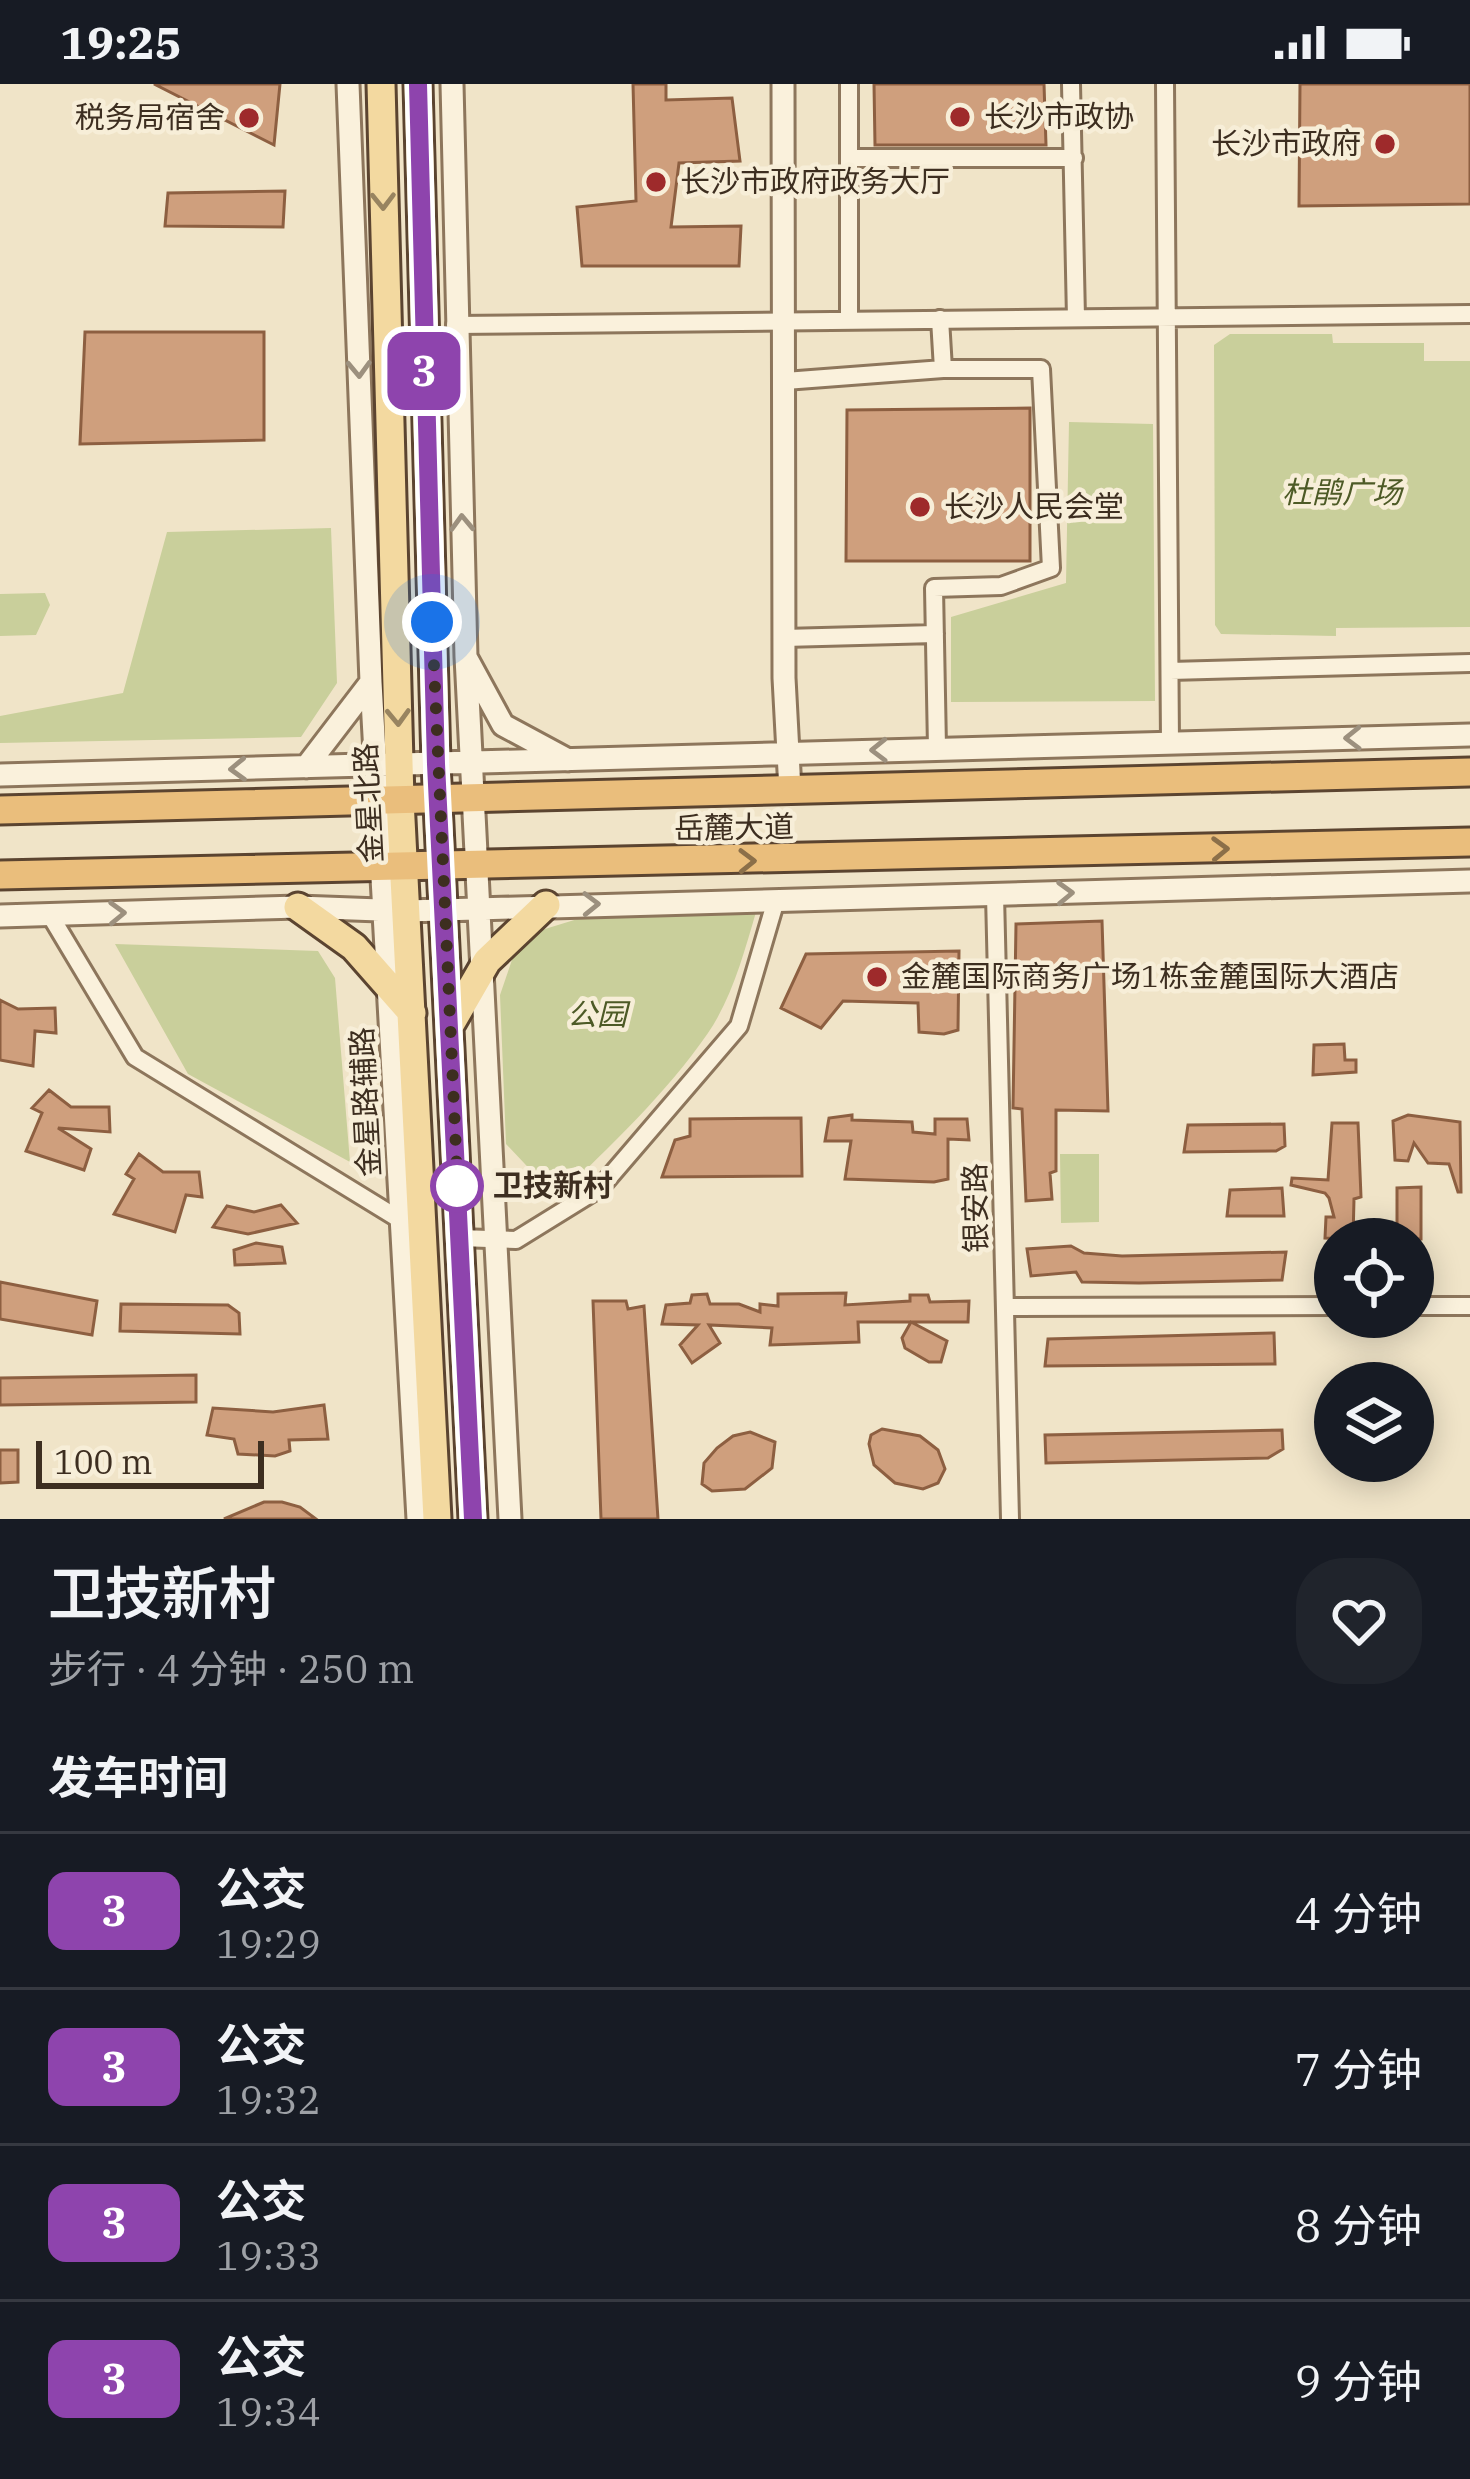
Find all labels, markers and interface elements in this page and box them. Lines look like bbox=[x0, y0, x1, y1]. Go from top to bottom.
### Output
text: 19:25 bbox=[60, 13, 182, 71]
place label: 长沙市政协 bbox=[984, 96, 1134, 135]
place label: 税务局宿舍 bbox=[75, 97, 225, 136]
marker: 长沙市政协 bbox=[947, 104, 973, 130]
marker: 税务局宿舍 bbox=[236, 105, 262, 131]
place label: 长沙市政府 bbox=[1211, 123, 1361, 162]
marker: 长沙市政府 bbox=[1372, 131, 1398, 157]
place label: 长沙市政府政务大厅 bbox=[680, 161, 950, 200]
marker: 长沙市政府政务大厅 bbox=[643, 169, 669, 195]
one-way arrow bbox=[370, 192, 396, 211]
line badge: 3 bbox=[385, 332, 463, 410]
text: 3 bbox=[411, 343, 437, 398]
one-way arrow bbox=[346, 360, 372, 379]
park label: 杜鹃广场 bbox=[1282, 472, 1405, 511]
place label: 长沙人民会堂 bbox=[944, 486, 1124, 525]
marker: 长沙人民会堂 bbox=[907, 494, 933, 520]
one-way arrow bbox=[449, 513, 475, 532]
your location bbox=[402, 592, 462, 652]
one-way arrow bbox=[385, 708, 411, 727]
one-way arrow bbox=[1343, 724, 1362, 750]
one-way arrow bbox=[869, 736, 888, 762]
street label: 金星北路 bbox=[345, 742, 390, 864]
one-way arrow bbox=[228, 756, 247, 782]
street label: 岳麓大道 bbox=[674, 806, 794, 847]
one-way arrow bbox=[1212, 836, 1230, 862]
one-way arrow bbox=[738, 848, 757, 874]
one-way arrow bbox=[1056, 880, 1074, 906]
one-way arrow bbox=[582, 892, 601, 918]
one-way arrow bbox=[108, 900, 127, 926]
place label: 金麓国际商务广场1栋金麓国际大酒店 bbox=[901, 956, 1399, 995]
marker: 金麓国际商务广场1栋金麓国际大酒店 bbox=[864, 964, 890, 990]
park label: 公园 bbox=[567, 994, 631, 1033]
street label: 金星路辅路 bbox=[341, 1026, 388, 1178]
marker: 卫技新村 bbox=[432, 1161, 482, 1211]
street label: 银安路 bbox=[954, 1163, 995, 1253]
place label: 卫技新村 bbox=[493, 1165, 613, 1204]
map controls bbox=[1314, 1218, 1434, 1482]
button: locate bbox=[1314, 1218, 1434, 1338]
button: layers bbox=[1314, 1362, 1434, 1482]
scale bar bbox=[36, 1435, 264, 1488]
text: 100 m bbox=[54, 1440, 153, 1483]
text: 卫技新村 bbox=[48, 1556, 276, 1630]
button: heart bbox=[1296, 1558, 1422, 1684]
text: 步行 · 4 分钟 · 250 m bbox=[48, 1643, 414, 1694]
text: 发车时间 bbox=[48, 1748, 228, 1806]
text: 公交 bbox=[216, 1859, 306, 1917]
text: 3 bbox=[101, 1883, 127, 1938]
text: 4 分钟 bbox=[1295, 1884, 1422, 1942]
text: 19:29 bbox=[216, 1918, 321, 1969]
text: 公交 bbox=[216, 2015, 306, 2073]
text: 3 bbox=[101, 2039, 127, 2094]
text: 7 分钟 bbox=[1295, 2040, 1422, 2098]
text: 19:32 bbox=[216, 2074, 321, 2125]
text: 公交 bbox=[216, 2171, 306, 2229]
text: 3 bbox=[101, 2195, 127, 2250]
text: 8 分钟 bbox=[1295, 2196, 1422, 2254]
text: 19:33 bbox=[216, 2230, 321, 2281]
text: 公交 bbox=[216, 2327, 306, 2385]
text: 3 bbox=[101, 2351, 127, 2406]
text: 9 分钟 bbox=[1295, 2352, 1422, 2410]
text: 19:34 bbox=[216, 2386, 321, 2437]

